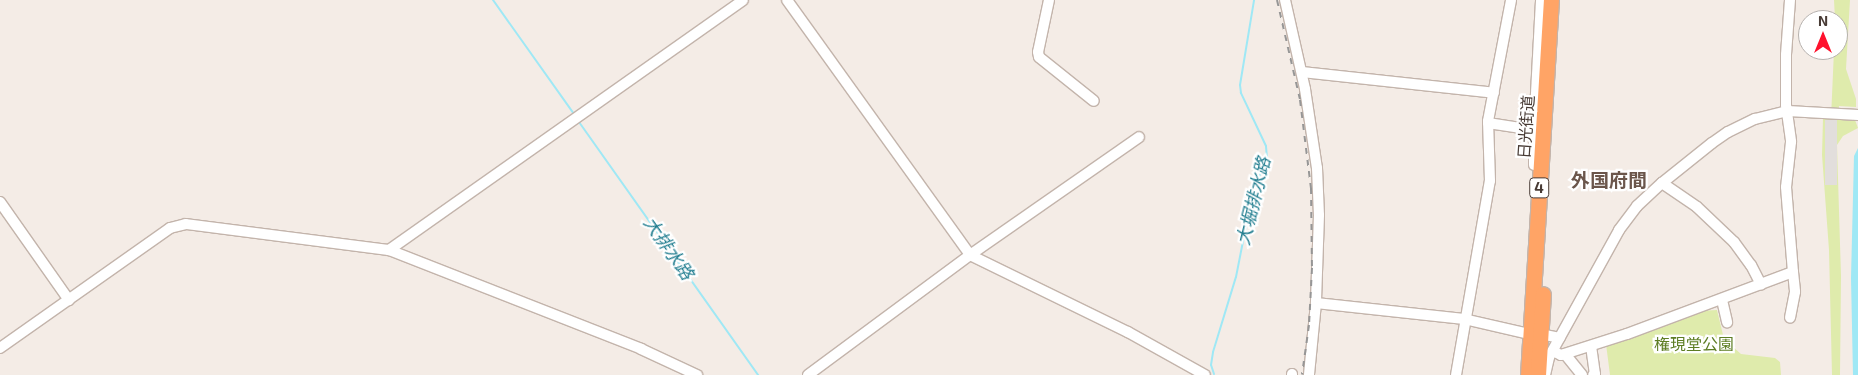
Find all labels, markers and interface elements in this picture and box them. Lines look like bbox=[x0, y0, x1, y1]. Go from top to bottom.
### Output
north arrow bbox=[1798, 10, 1848, 60]
text: N bbox=[1818, 12, 1828, 29]
street label: 日光街道 bbox=[1514, 94, 1538, 160]
water label: 大堀排水路 bbox=[1232, 155, 1274, 247]
district label: 外国府間 bbox=[1571, 169, 1647, 191]
road number: 4 bbox=[1529, 176, 1549, 200]
water label: 大排水路 bbox=[640, 212, 698, 284]
park label: 権現堂公園 bbox=[1654, 334, 1734, 354]

